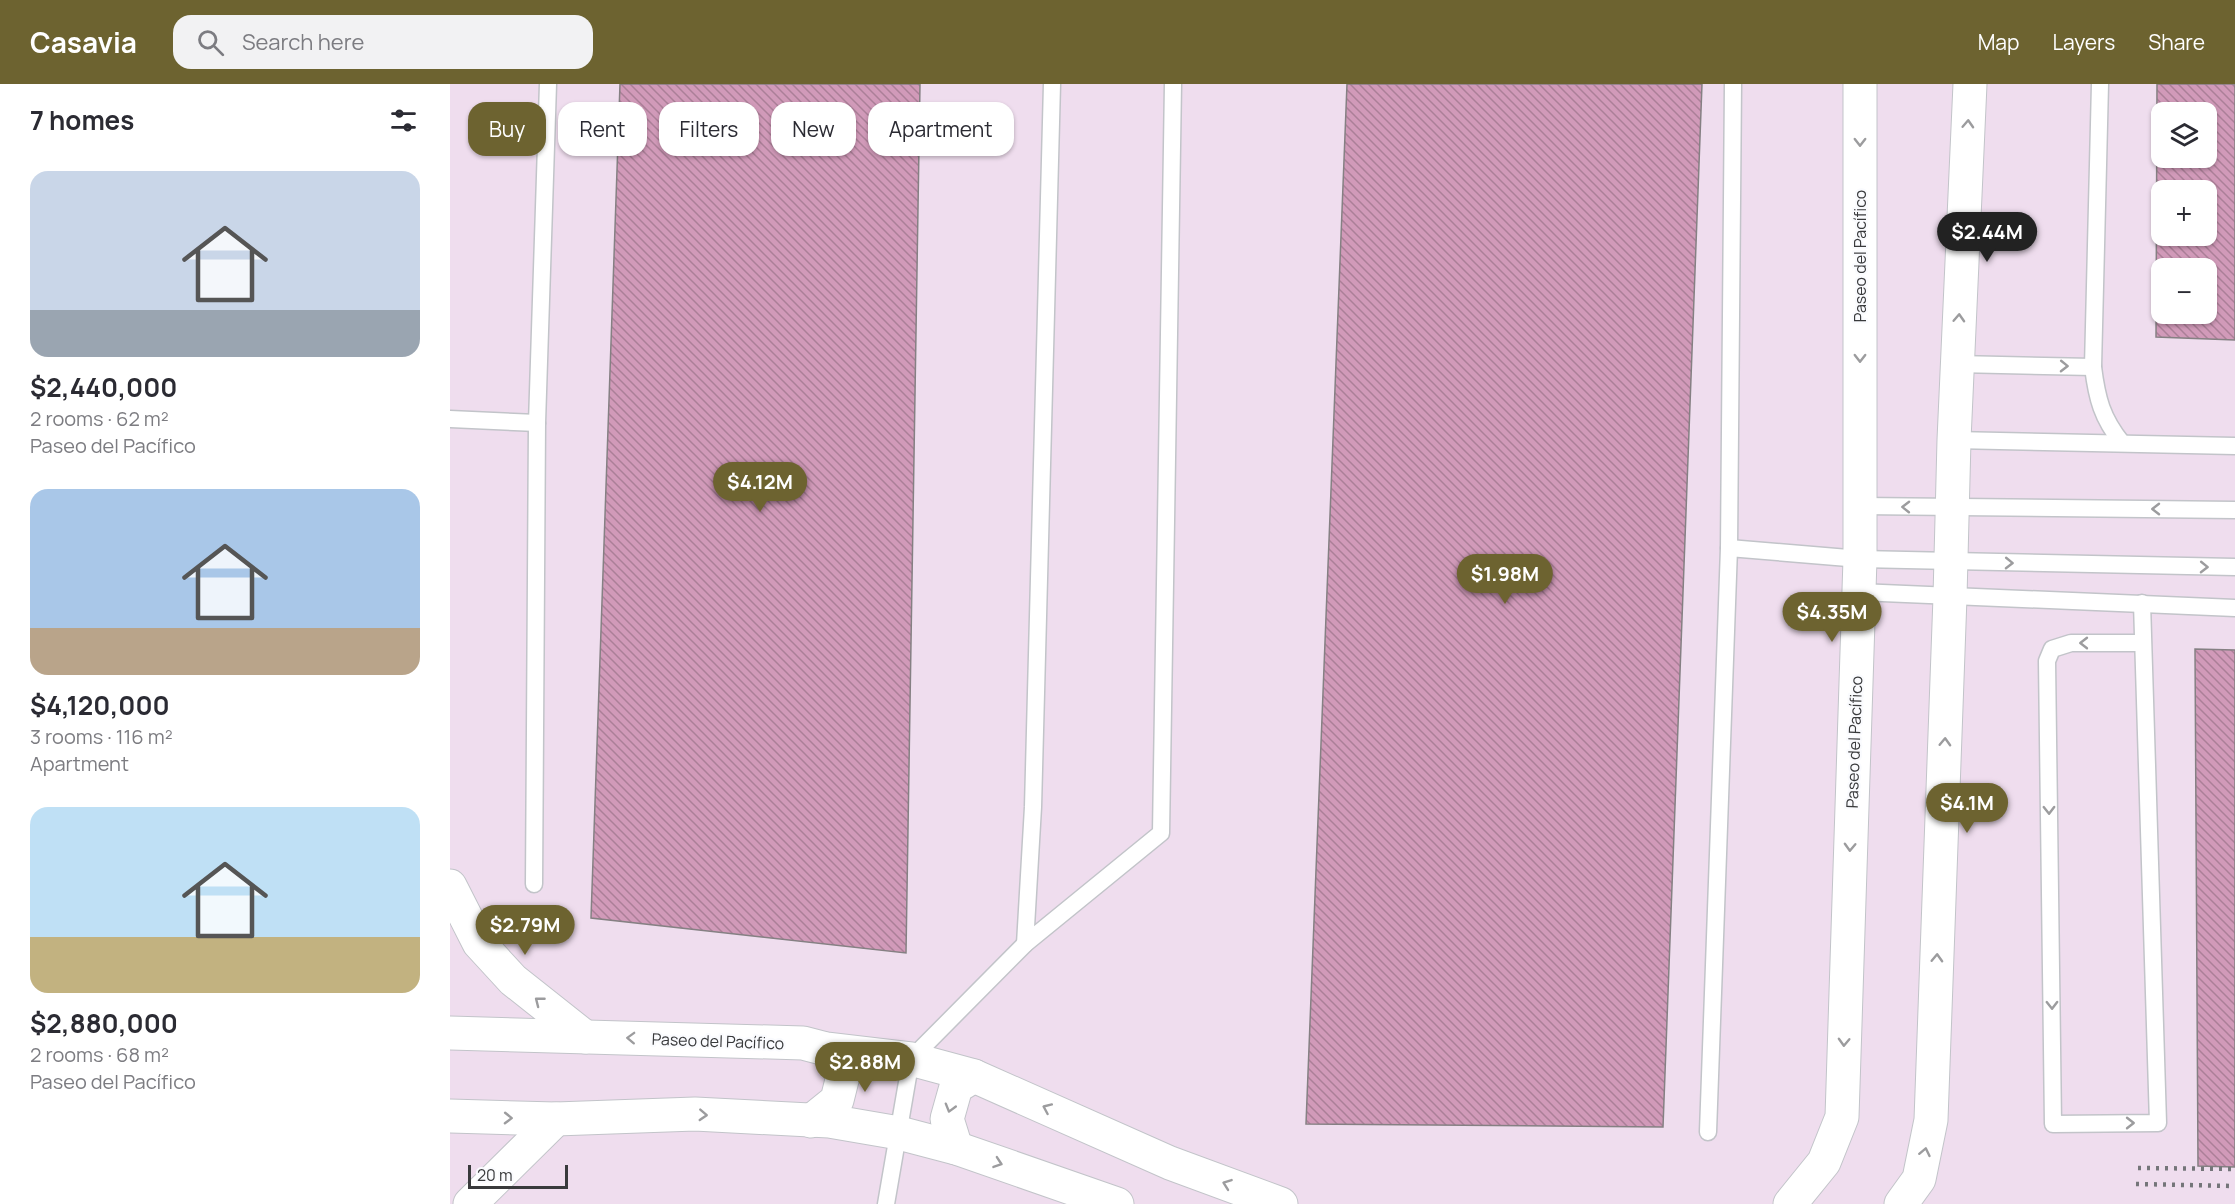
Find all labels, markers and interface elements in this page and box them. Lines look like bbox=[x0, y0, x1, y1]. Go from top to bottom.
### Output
search box bbox=[173, 15, 593, 69]
text: Casavia bbox=[30, 23, 137, 61]
icon: search bbox=[194, 26, 227, 59]
text: Search here bbox=[242, 27, 364, 57]
text: Map bbox=[1978, 28, 2019, 56]
text: Layers bbox=[2052, 28, 2115, 56]
text: Share bbox=[2148, 28, 2205, 56]
text: 7 homes bbox=[30, 102, 134, 138]
chip: Buy bbox=[468, 102, 546, 156]
chip: Rent bbox=[558, 102, 647, 156]
chip: Filters bbox=[659, 102, 759, 156]
chip: New bbox=[771, 102, 856, 156]
chip: Apartment bbox=[868, 102, 1014, 156]
map controls bbox=[2151, 102, 2217, 324]
button: layers bbox=[2151, 102, 2217, 168]
icon: filters bbox=[387, 104, 420, 137]
one-way arrow bbox=[1962, 119, 1975, 128]
one-way arrow bbox=[1854, 138, 1866, 147]
button: + bbox=[2151, 180, 2217, 246]
street label: Paseo del Pacífico bbox=[1849, 190, 1871, 322]
icon: home bbox=[171, 210, 279, 318]
pin: $2.44M bbox=[1938, 212, 2036, 263]
text: $2.44M bbox=[1951, 218, 2023, 245]
button: − bbox=[2151, 258, 2217, 324]
one-way arrow bbox=[1953, 314, 1966, 323]
one-way arrow bbox=[1854, 354, 1866, 363]
one-way arrow bbox=[2059, 360, 2068, 373]
text: $2,440,000 bbox=[30, 369, 177, 405]
text: 2 rooms · 62 m² bbox=[30, 405, 169, 432]
text: Paseo del Pacífico bbox=[30, 432, 196, 459]
pin: $4.12M bbox=[711, 462, 809, 513]
text: $4.12M bbox=[727, 468, 793, 495]
one-way arrow bbox=[1902, 500, 1911, 513]
one-way arrow bbox=[2151, 503, 2160, 515]
icon: home bbox=[171, 528, 279, 636]
pin: $1.98M bbox=[1456, 554, 1554, 605]
one-way arrow bbox=[2005, 557, 2014, 569]
text: $1.98M bbox=[1471, 560, 1539, 587]
one-way arrow bbox=[2200, 560, 2209, 573]
pin: $4.35M bbox=[1783, 592, 1881, 643]
text: $4.35M bbox=[1797, 598, 1867, 625]
one-way arrow bbox=[2080, 637, 2089, 649]
street label: Paseo del Pacífico bbox=[1841, 675, 1867, 809]
text: $4,120,000 bbox=[30, 687, 170, 723]
text: 3 rooms · 116 m² bbox=[30, 723, 173, 750]
one-way arrow bbox=[1939, 737, 1951, 746]
text: Apartment bbox=[30, 750, 129, 777]
pin: $4.1M bbox=[1925, 783, 2009, 834]
text: $4.1M bbox=[1940, 789, 1994, 816]
one-way arrow bbox=[2043, 806, 2055, 815]
one-way arrow bbox=[1844, 843, 1857, 852]
icon: home bbox=[171, 846, 279, 954]
pin: $2.79M bbox=[476, 905, 574, 956]
text: $2.79M bbox=[490, 911, 560, 938]
one-way arrow bbox=[1931, 953, 1944, 962]
one-way arrow bbox=[534, 997, 545, 1008]
one-way arrow bbox=[2046, 1001, 2058, 1010]
text: $2,880,000 bbox=[30, 1005, 178, 1041]
street label: Paseo del Pacífico bbox=[651, 1028, 785, 1054]
one-way arrow bbox=[627, 1032, 636, 1045]
one-way arrow bbox=[1838, 1038, 1850, 1047]
text: 2 rooms · 68 m² bbox=[30, 1041, 169, 1068]
pin: $2.88M bbox=[816, 1042, 914, 1093]
text: $2.88M bbox=[829, 1048, 901, 1075]
text: Paseo del Pacífico bbox=[30, 1068, 196, 1095]
one-way arrow bbox=[945, 1102, 957, 1112]
one-way arrow bbox=[1042, 1104, 1053, 1116]
one-way arrow bbox=[699, 1108, 708, 1121]
one-way arrow bbox=[504, 1112, 513, 1124]
one-way arrow bbox=[2125, 1117, 2134, 1129]
one-way arrow bbox=[1917, 1147, 1930, 1157]
one-way arrow bbox=[992, 1155, 1003, 1168]
scale bar bbox=[468, 1162, 568, 1190]
text: 20 m bbox=[477, 1164, 513, 1186]
one-way arrow bbox=[1222, 1179, 1233, 1191]

